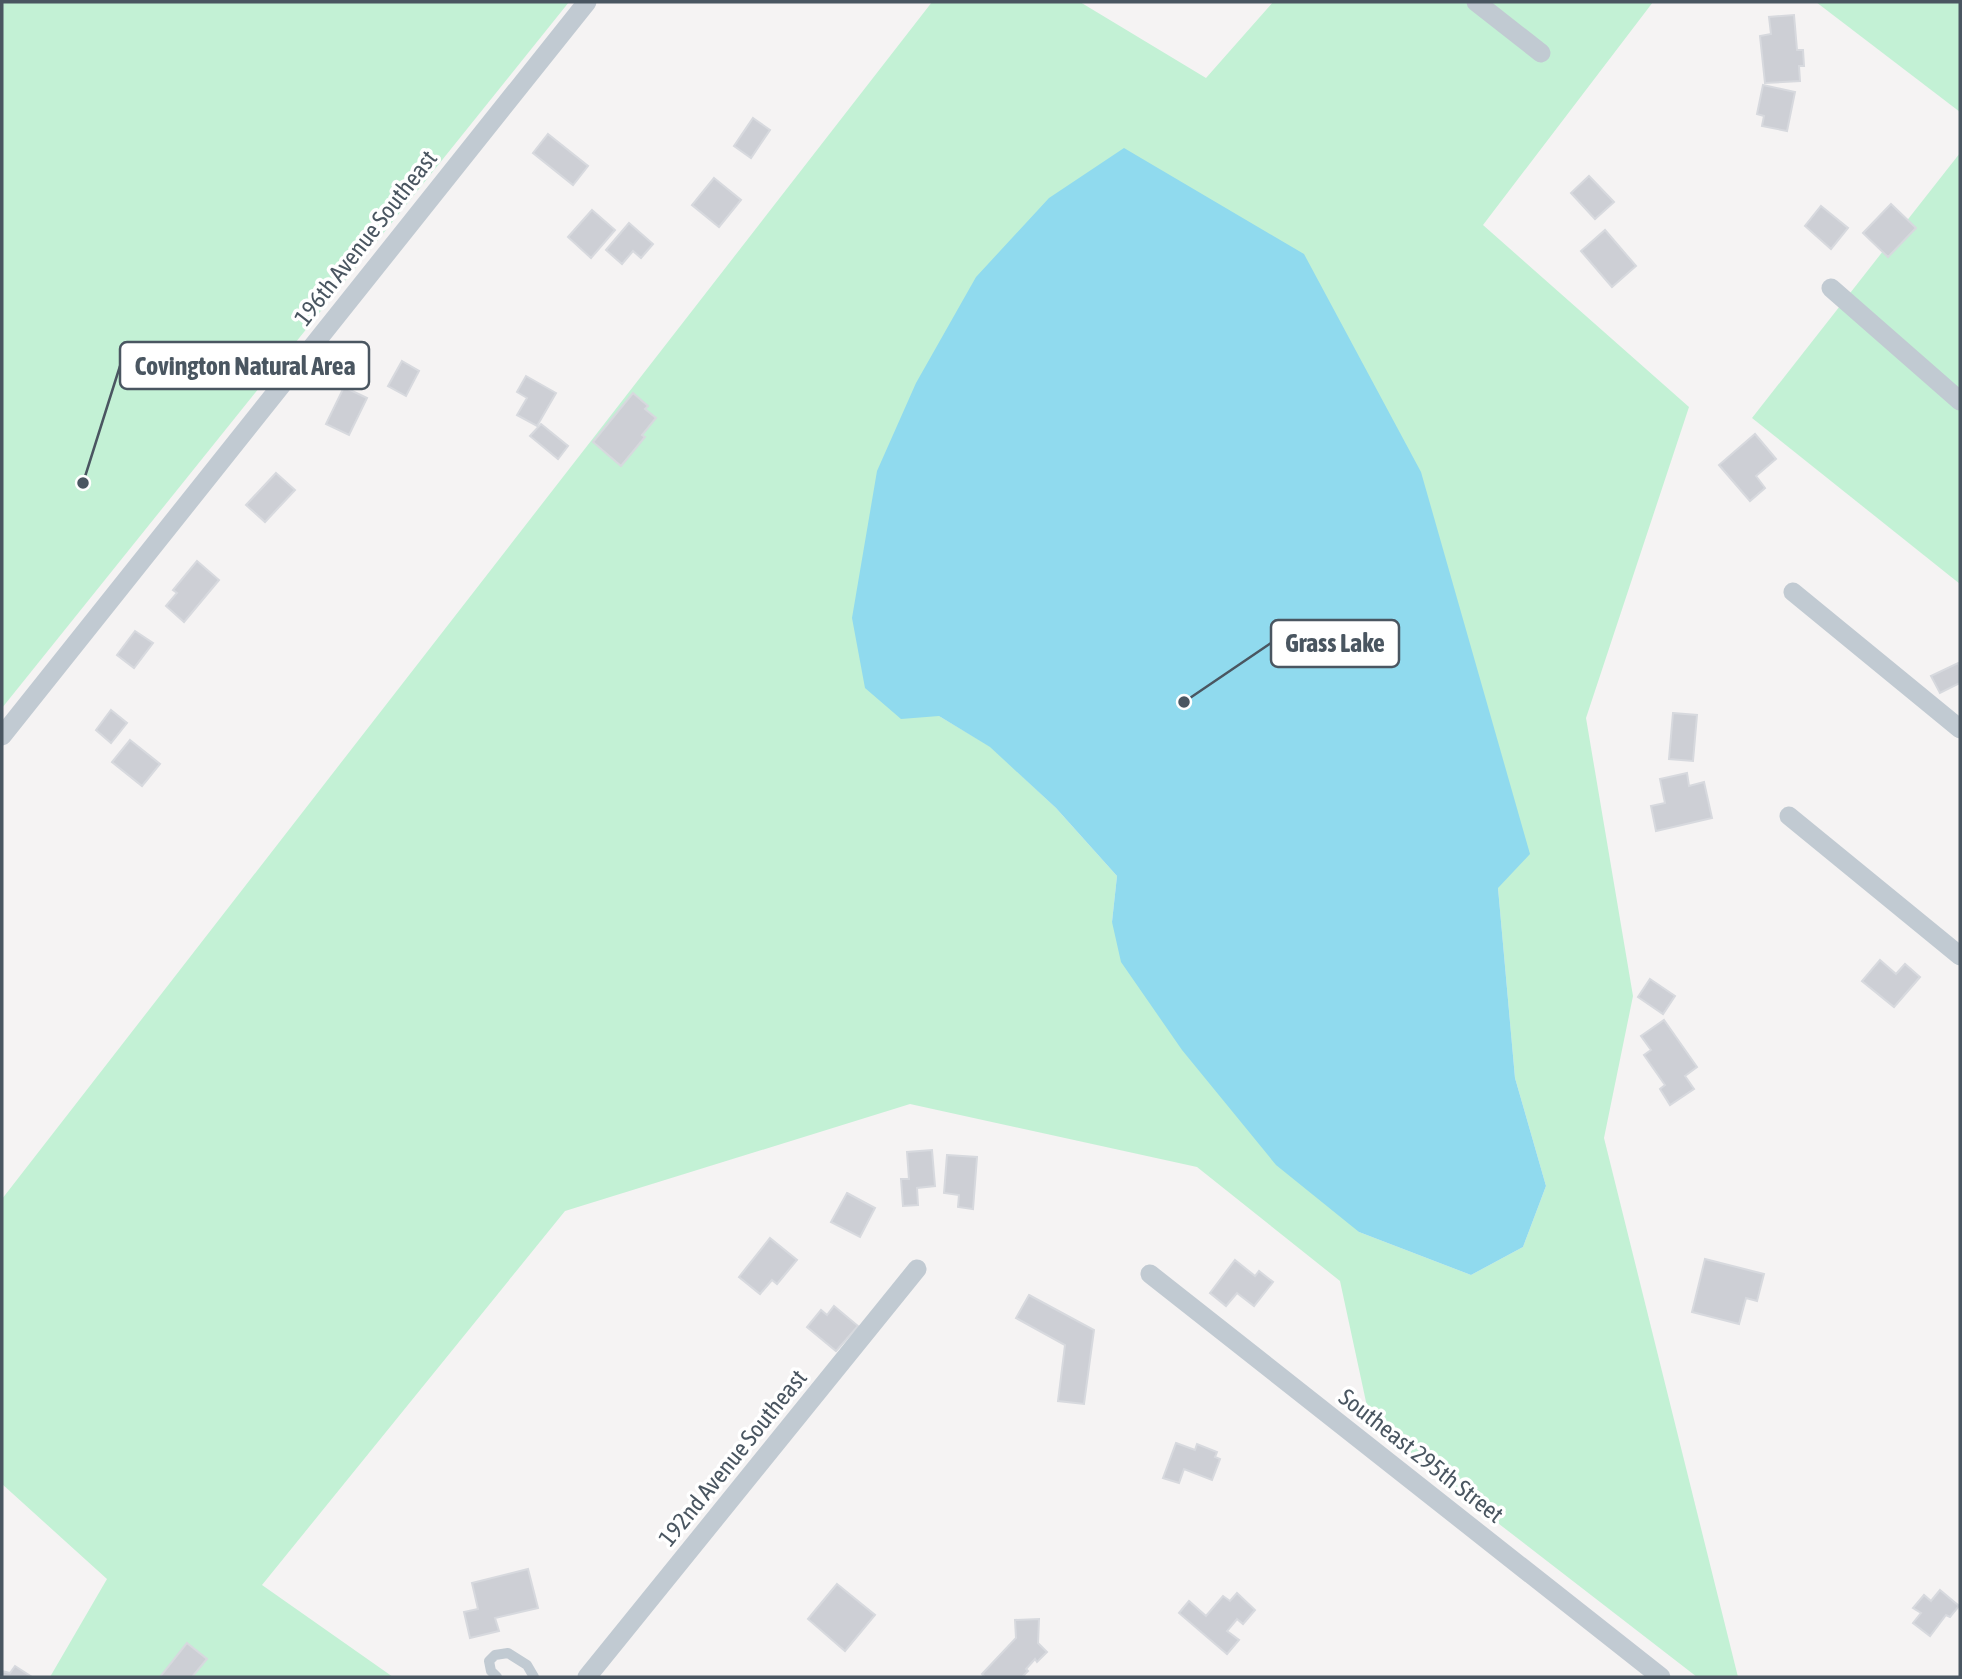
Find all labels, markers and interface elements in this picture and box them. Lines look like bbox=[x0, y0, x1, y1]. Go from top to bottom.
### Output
street label: 196th Avenue Southeast bbox=[289, 145, 442, 330]
callout: Covington Natural Area bbox=[120, 342, 369, 389]
text: Covington Natural Area bbox=[134, 351, 356, 381]
callout: Grass Lake bbox=[1271, 620, 1399, 667]
text: Grass Lake bbox=[1285, 628, 1385, 658]
street label: 192nd Avenue Southeast bbox=[653, 1364, 812, 1551]
street label: Southeast 295th Street bbox=[1334, 1383, 1509, 1528]

